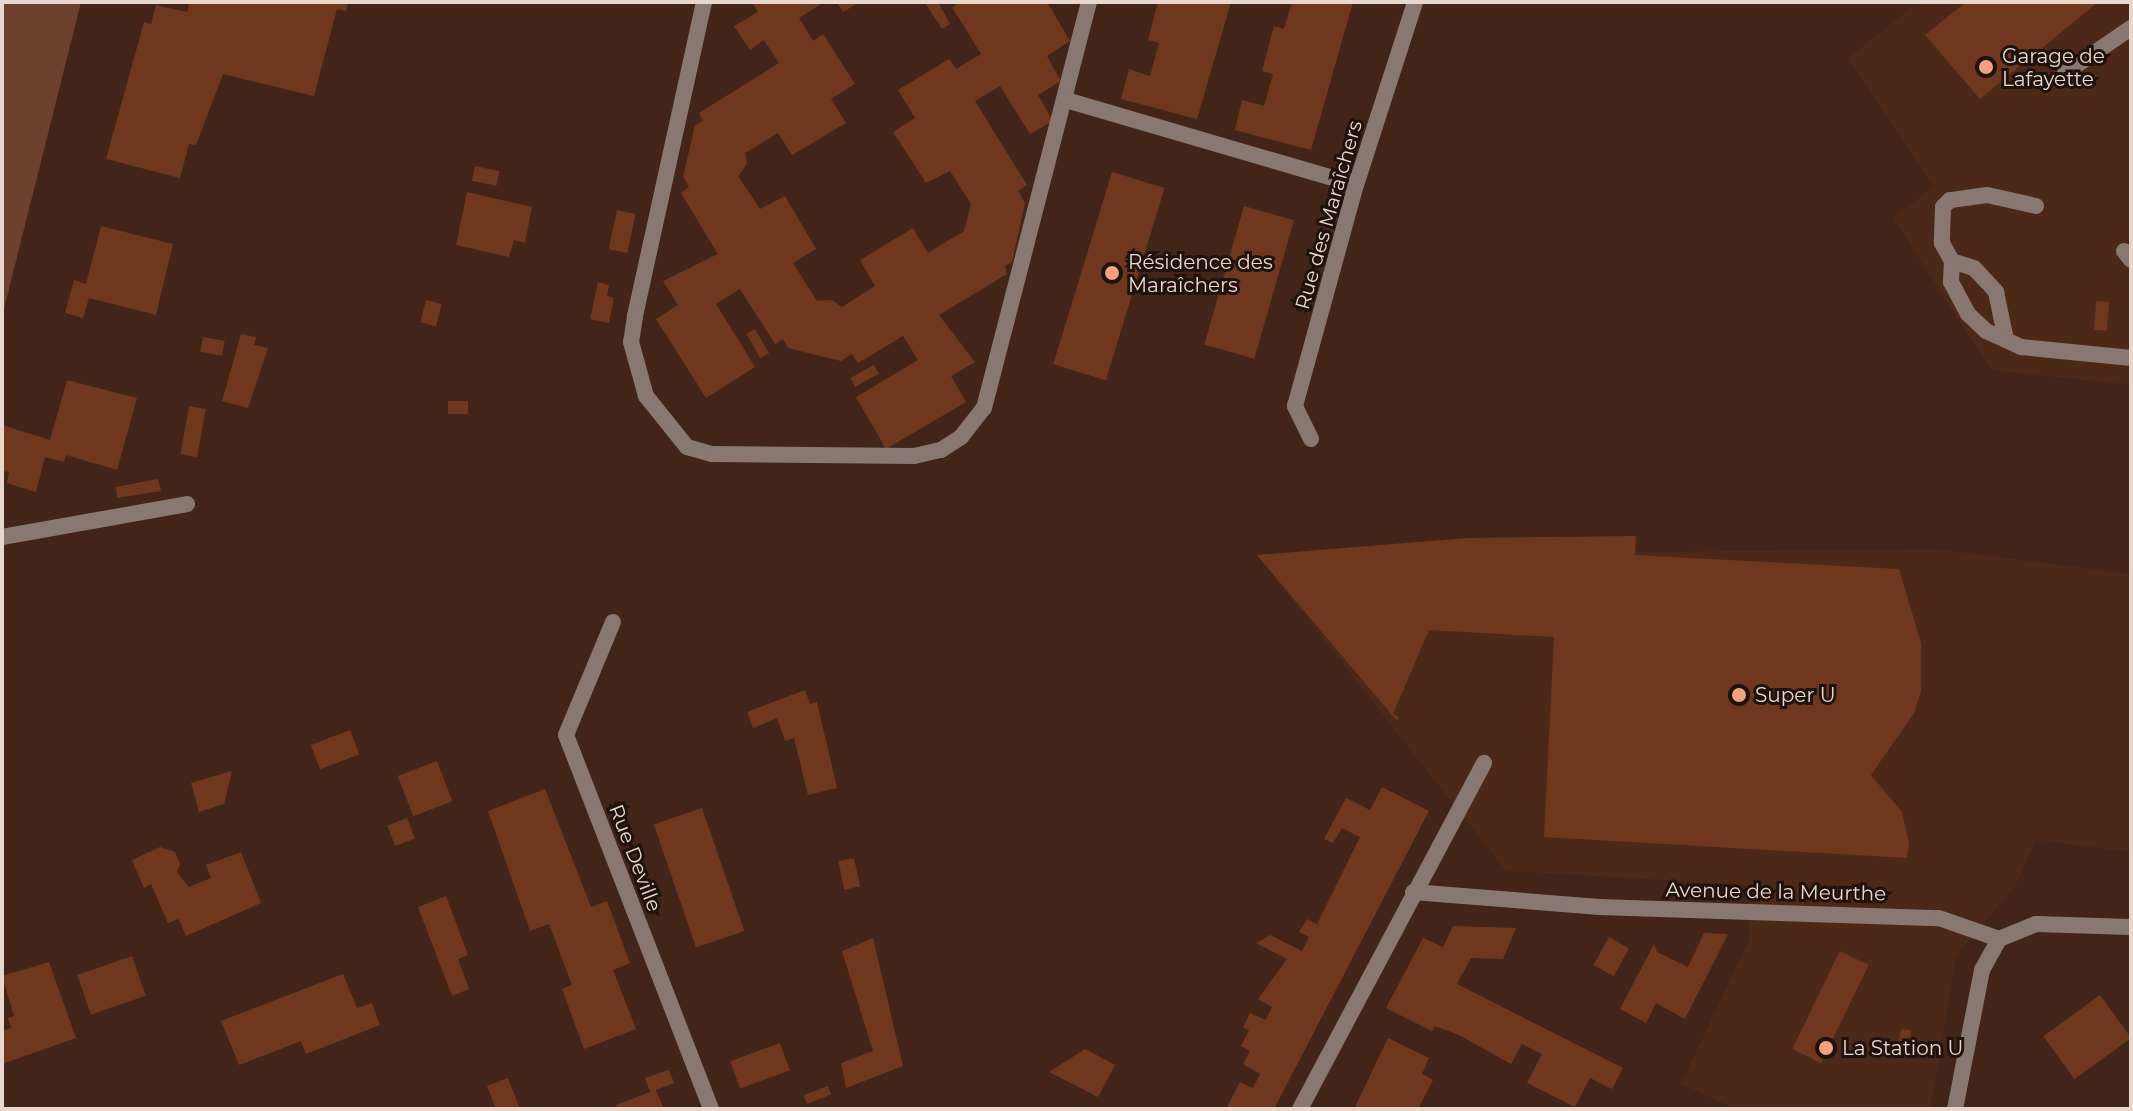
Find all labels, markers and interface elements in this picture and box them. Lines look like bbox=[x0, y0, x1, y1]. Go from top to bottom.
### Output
place label: Garage de Lafayette bbox=[2002, 44, 2105, 91]
marker: Garage de Lafayette bbox=[1977, 58, 1995, 76]
street label: Rue des Maraîchers bbox=[1291, 118, 1367, 312]
place label: Résidence des Maraîchers bbox=[1128, 250, 1273, 297]
marker: Résidence des Maraîchers bbox=[1103, 264, 1121, 282]
place label: Super U bbox=[1755, 683, 1835, 707]
marker: Super U bbox=[1730, 686, 1748, 704]
street label: Rue Deville bbox=[604, 801, 666, 915]
street label: Avenue de la Meurthe bbox=[1665, 878, 1887, 906]
place label: La Station U bbox=[1842, 1036, 1963, 1060]
marker: La Station U bbox=[1817, 1039, 1835, 1057]

